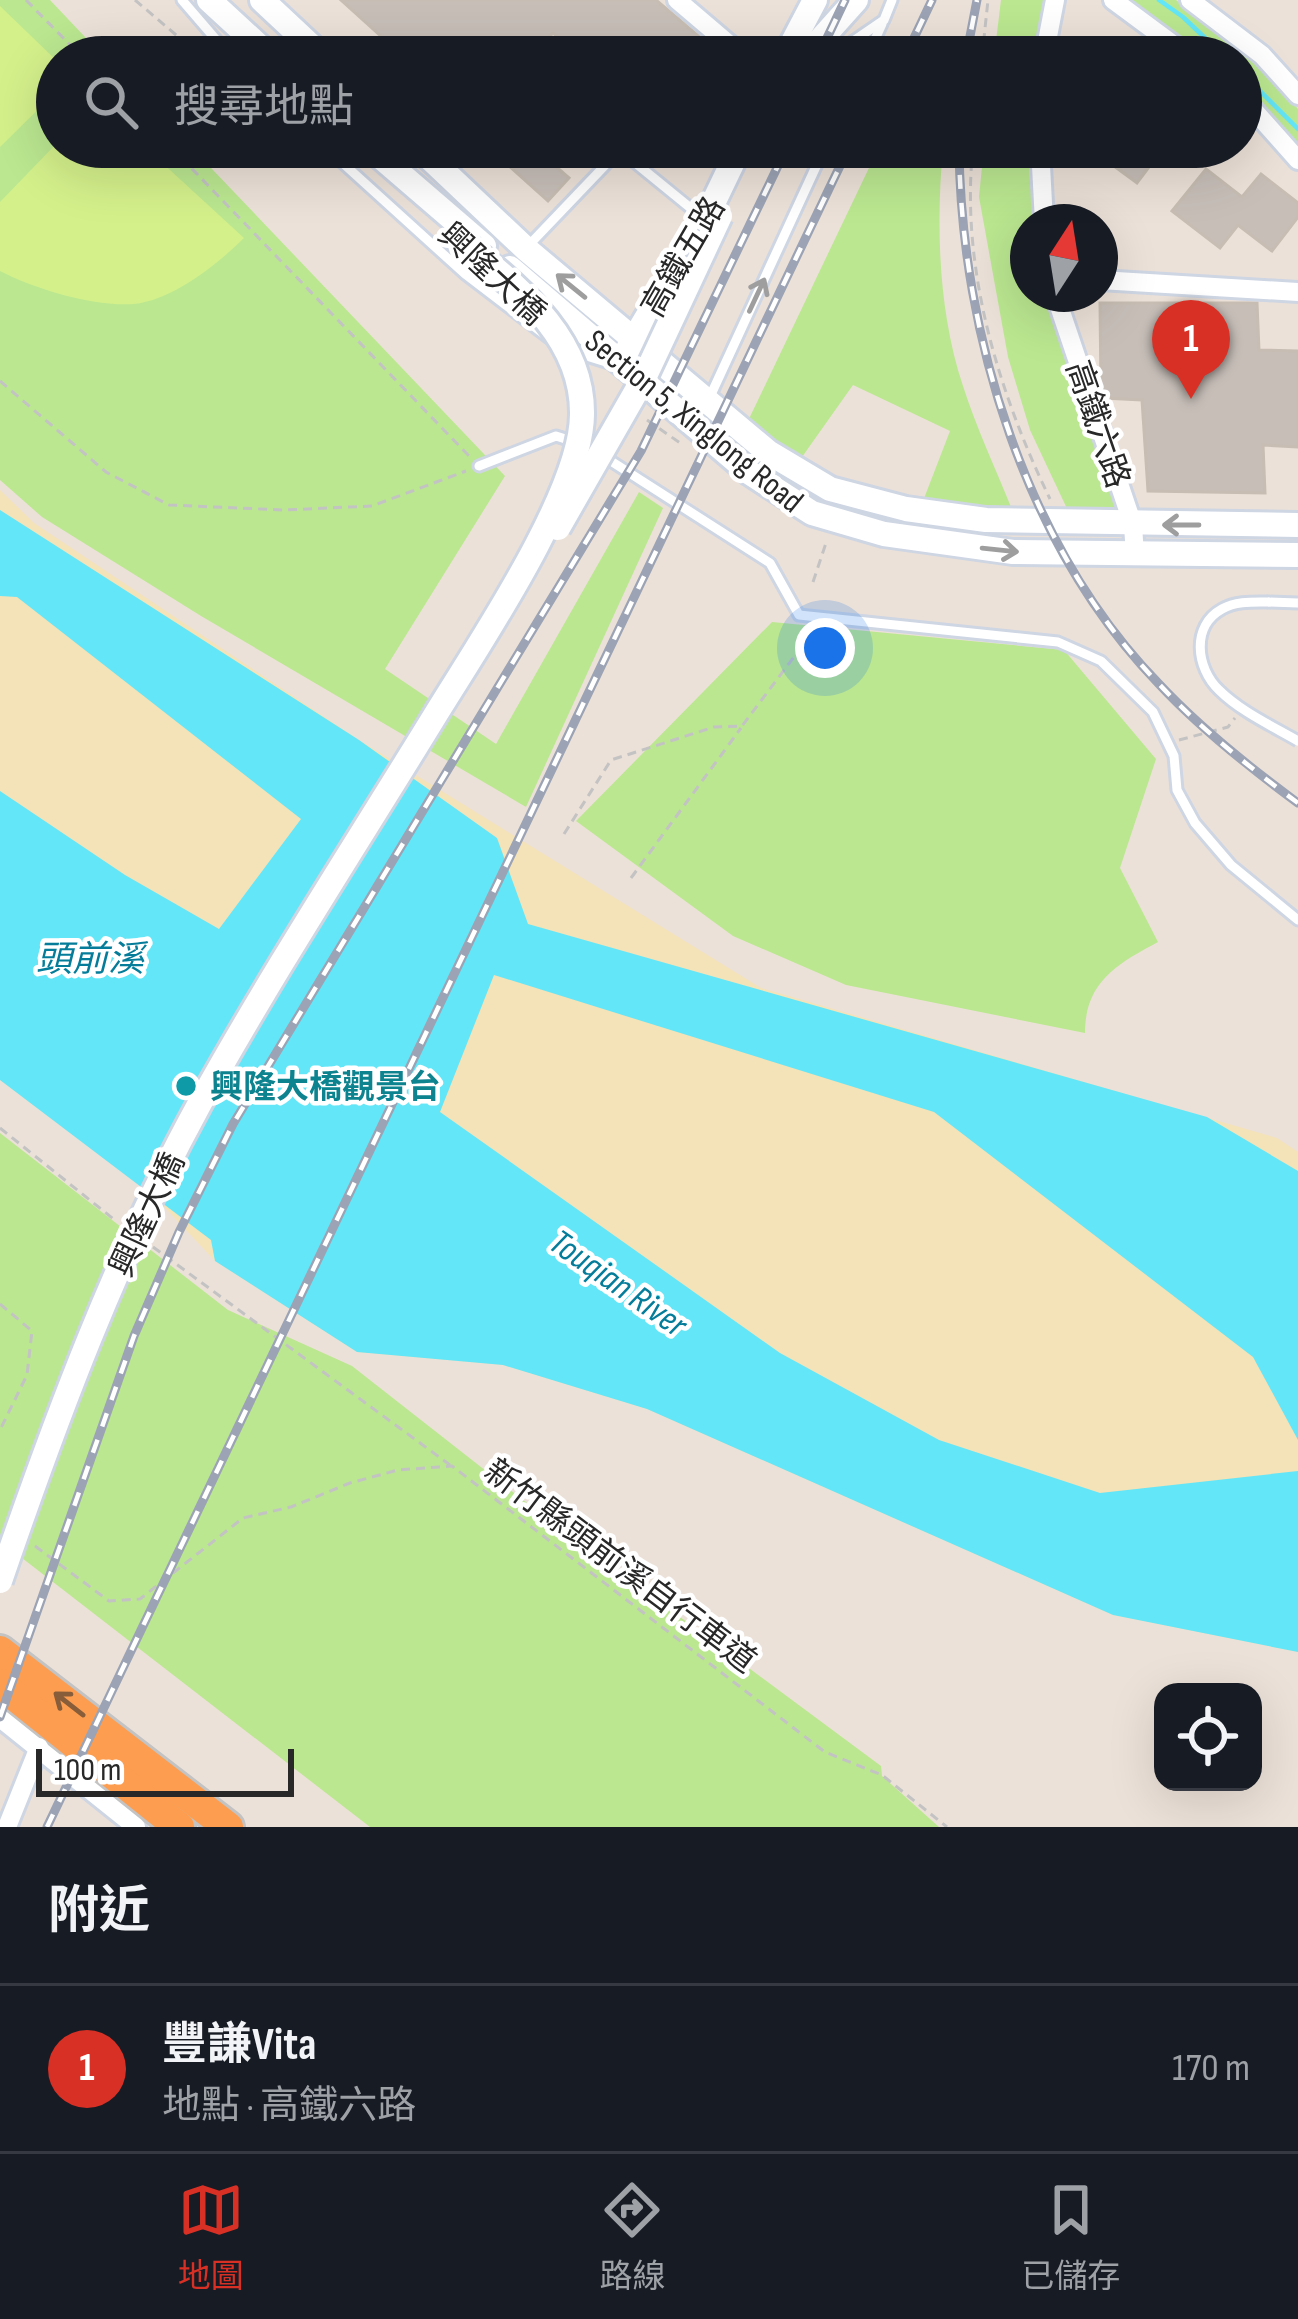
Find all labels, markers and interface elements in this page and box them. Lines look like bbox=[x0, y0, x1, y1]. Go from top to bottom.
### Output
search box bbox=[36, 36, 1262, 168]
icon: search bbox=[78, 69, 144, 135]
text: 搜尋地點 bbox=[174, 80, 354, 135]
street label: 高鐵五路 bbox=[633, 190, 734, 324]
north arrow bbox=[1010, 204, 1118, 312]
street label: 興隆大橋 bbox=[430, 215, 554, 334]
one-way arrow bbox=[556, 273, 588, 300]
one-way arrow bbox=[748, 278, 770, 314]
pin: 1 bbox=[1152, 300, 1230, 399]
street label: Section 5, Xinglong Road bbox=[577, 321, 811, 522]
street label: 高鐵六路 bbox=[1057, 356, 1138, 494]
one-way arrow bbox=[1162, 514, 1201, 536]
one-way arrow bbox=[980, 539, 1019, 562]
your location bbox=[795, 618, 855, 678]
water label: 頭前溪 bbox=[36, 939, 149, 982]
place label: 興隆大橋觀景台 bbox=[210, 1068, 441, 1108]
marker: 興隆大橋觀景台 bbox=[173, 1073, 199, 1099]
street label: 興隆大橋 bbox=[102, 1147, 194, 1283]
water label: Touqian River bbox=[540, 1221, 696, 1348]
street label: 新竹縣頭前溪自行車道 bbox=[476, 1451, 764, 1682]
map controls bbox=[1154, 1683, 1262, 1791]
button: locate bbox=[1154, 1683, 1262, 1791]
one-way arrow bbox=[53, 1692, 86, 1717]
scale bar bbox=[36, 1743, 294, 1796]
text: 100 m bbox=[54, 1750, 121, 1790]
text: 附近 bbox=[48, 1881, 150, 1942]
text: 豐謙Vita bbox=[162, 2018, 316, 2073]
text: 1 bbox=[79, 2045, 95, 2092]
text: 170 m bbox=[1172, 2045, 1250, 2092]
text: 地點 · 高鐵六路 bbox=[162, 2083, 416, 2130]
tab: 地圖 bbox=[178, 2177, 244, 2297]
tab: 路線 bbox=[599, 2177, 665, 2297]
tab: 已儲存 bbox=[1021, 2177, 1120, 2297]

